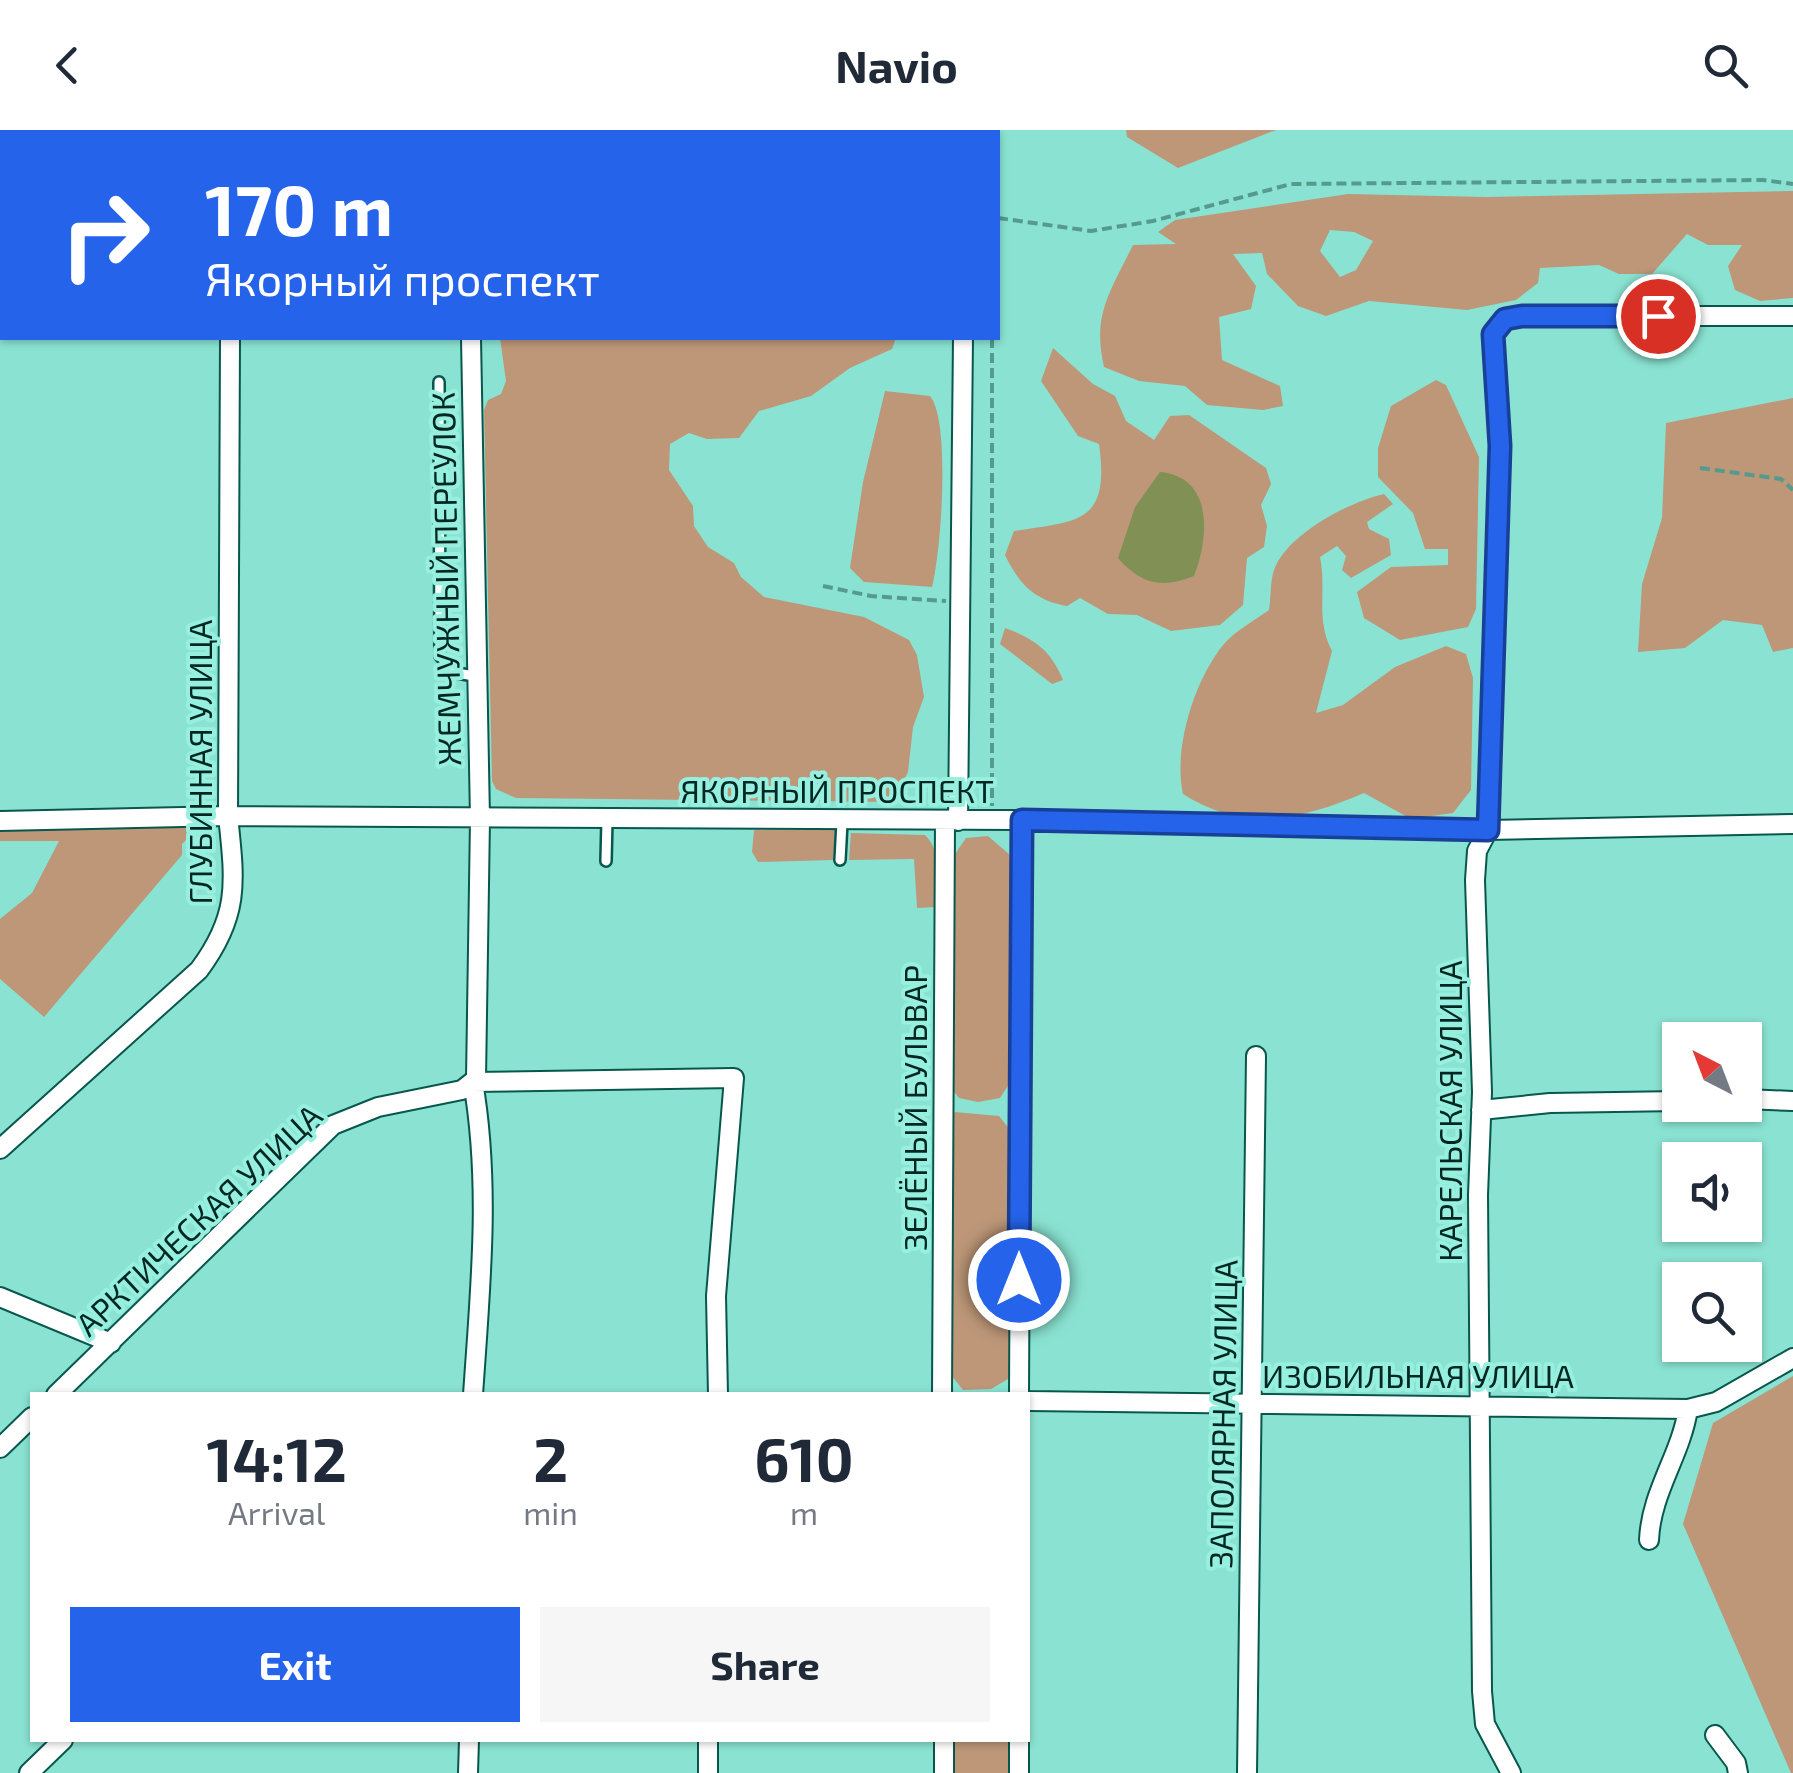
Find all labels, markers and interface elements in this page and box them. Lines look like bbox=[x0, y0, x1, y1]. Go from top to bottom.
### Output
icon: back bbox=[40, 38, 95, 93]
text: Navio bbox=[835, 38, 958, 92]
icon: search bbox=[1698, 38, 1753, 93]
text: 170 m bbox=[205, 166, 393, 250]
icon: right bbox=[40, 170, 170, 300]
text: Якорный проспект bbox=[205, 251, 600, 305]
pin bbox=[1616, 274, 1701, 359]
icon: arrive bbox=[1631, 289, 1686, 344]
street label: ЖЕМЧУЖНЫЙ ПЕРЕУЛОК bbox=[423, 392, 467, 766]
street label: ГЛУБИННАЯ УЛИЦА bbox=[180, 619, 218, 905]
street label: ЯКОРНЫЙ ПРОСПЕКТ bbox=[680, 771, 994, 809]
street label: КАРЕЛЬСКАЯ УЛИЦА bbox=[1430, 960, 1468, 1262]
street label: ЗЕЛЁНЫЙ БУЛЬВАР bbox=[895, 965, 933, 1251]
north arrow bbox=[1662, 1022, 1762, 1122]
map controls bbox=[1662, 1022, 1762, 1362]
street label: АРКТИЧЕСКАЯ УЛИЦА bbox=[67, 1095, 329, 1343]
button: sound bbox=[1662, 1142, 1762, 1242]
position arrow bbox=[967, 1228, 1071, 1332]
street label: ЗАПОЛЯРНАЯ УЛИЦА bbox=[1200, 1259, 1244, 1569]
button: search bbox=[1662, 1262, 1762, 1362]
street label: ИЗОБИЛЬНАЯ УЛИЦА bbox=[1262, 1356, 1574, 1394]
text: 14:12 bbox=[206, 1422, 347, 1494]
text: 2 bbox=[533, 1422, 568, 1494]
text: 610 bbox=[754, 1422, 854, 1494]
text: Arrival bbox=[228, 1493, 325, 1531]
text: min bbox=[523, 1493, 578, 1531]
text: m bbox=[790, 1493, 818, 1531]
button: Exit bbox=[70, 1607, 520, 1722]
button: Share bbox=[540, 1607, 990, 1722]

